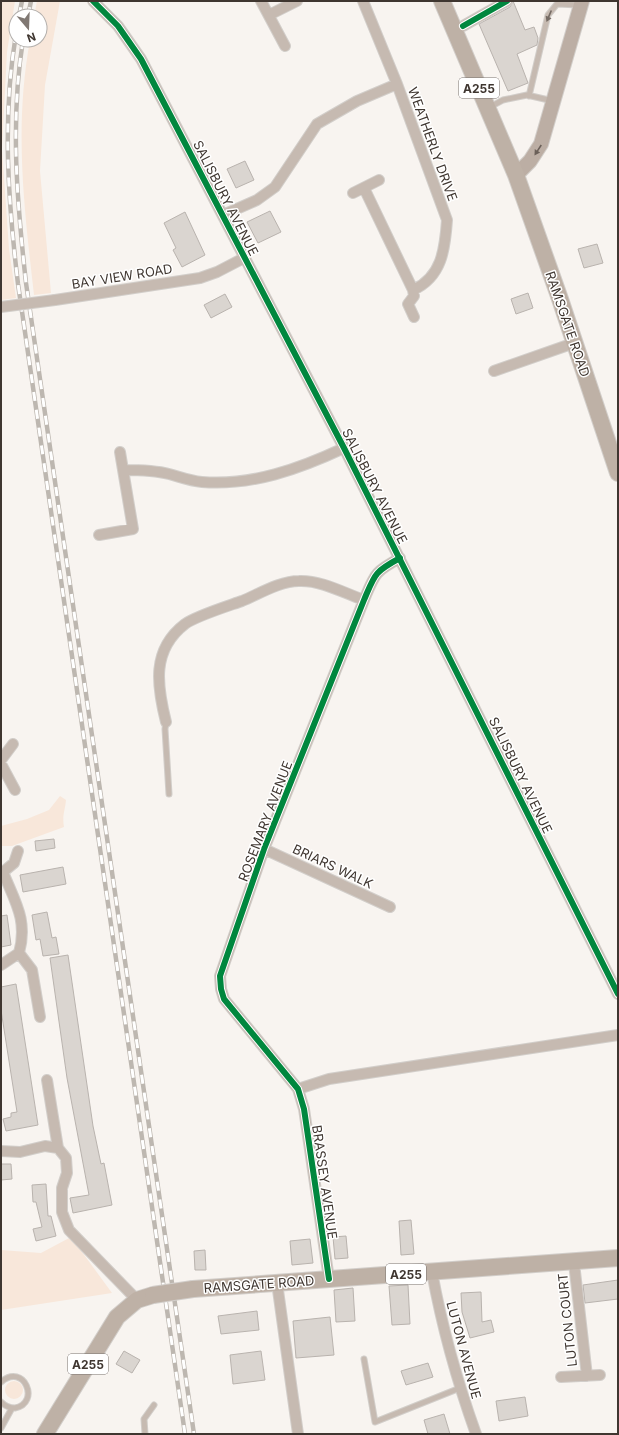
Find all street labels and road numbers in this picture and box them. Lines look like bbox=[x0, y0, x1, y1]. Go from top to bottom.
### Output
road number: A255 bbox=[459, 78, 499, 98]
street label: WEATHERLY DRIVE bbox=[405, 85, 461, 203]
street label: SALISBURY AVENUE bbox=[190, 138, 262, 258]
street label: BAY VIEW ROAD bbox=[70, 260, 174, 292]
street label: RAMSGATE ROAD bbox=[542, 269, 594, 379]
street label: SALISBURY AVENUE bbox=[339, 426, 411, 546]
street label: SALISBURY AVENUE bbox=[486, 714, 556, 836]
street label: ROSEMARY AVENUE bbox=[235, 758, 295, 884]
street label: BRIARS WALK bbox=[290, 840, 376, 892]
street label: BRASSEY AVENUE bbox=[309, 1124, 341, 1240]
road number: A255 bbox=[386, 1264, 426, 1284]
street label: RAMSGATE ROAD bbox=[203, 1272, 315, 1296]
street label: LUTON COURT bbox=[554, 1272, 580, 1368]
street label: LUTON AVENUE bbox=[443, 1299, 485, 1401]
road number: A255 bbox=[68, 1354, 108, 1374]

